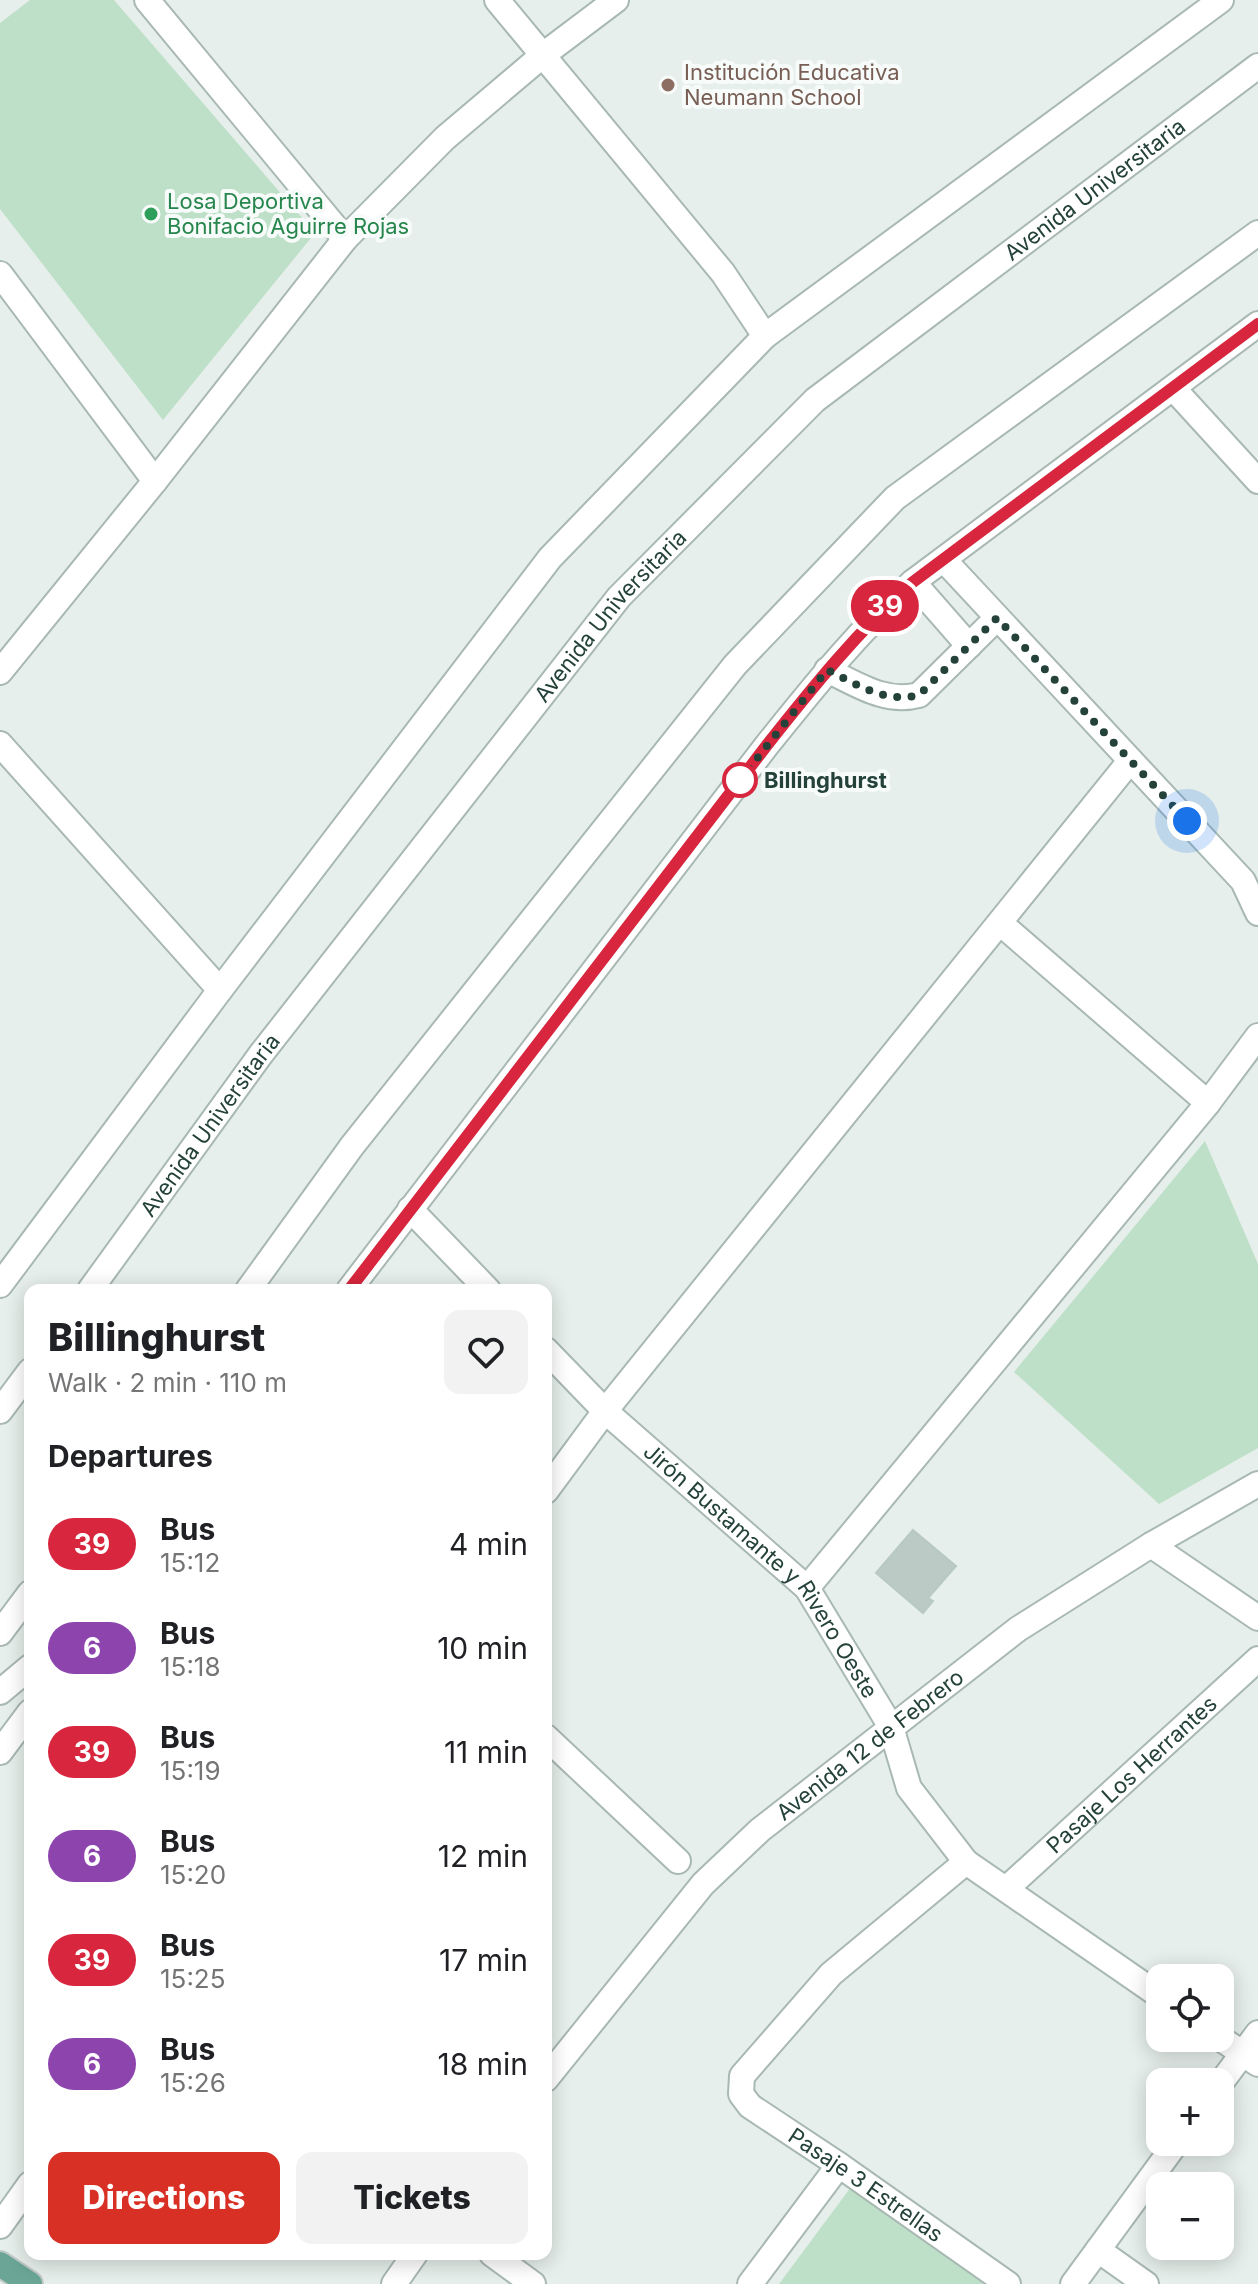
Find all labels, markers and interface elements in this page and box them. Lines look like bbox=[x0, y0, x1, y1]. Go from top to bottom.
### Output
place label: Institución Educativa Neumann School bbox=[684, 59, 900, 110]
marker: Institución Educativa Neumann School bbox=[659, 76, 677, 94]
street label: Avenida Universitaria bbox=[999, 113, 1190, 266]
place label: Losa Deportiva Bonifacio Aguirre Rojas bbox=[167, 188, 409, 239]
marker: Losa Deportiva Bonifacio Aguirre Rojas bbox=[142, 205, 160, 223]
street label: Avenida Universitaria bbox=[529, 524, 692, 707]
line badge: 39 bbox=[849, 580, 921, 632]
text: 39 bbox=[867, 589, 903, 623]
marker: Billinghurst bbox=[723, 763, 757, 797]
place label: Billinghurst bbox=[764, 767, 887, 793]
your location bbox=[1167, 801, 1207, 841]
street label: Avenida Universitaria bbox=[135, 1028, 285, 1221]
button: heart bbox=[444, 1310, 528, 1394]
text: Billinghurst bbox=[48, 1314, 265, 1360]
text: Walk · 2 min · 110 m bbox=[48, 1367, 287, 1398]
text: Departures bbox=[48, 1438, 213, 1474]
street label: Jirón Bustamante y Rivero Oeste bbox=[638, 1438, 883, 1703]
text: Bus bbox=[160, 1511, 215, 1547]
text: 4 min bbox=[449, 1526, 528, 1562]
text: 39 bbox=[74, 1527, 110, 1561]
text: 15:12 bbox=[160, 1547, 220, 1578]
text: Bus bbox=[160, 1615, 215, 1651]
text: 10 min bbox=[437, 1630, 528, 1666]
text: 6 bbox=[83, 1631, 101, 1665]
text: 15:18 bbox=[160, 1651, 221, 1682]
street label: Avenida 12 de Febrero bbox=[771, 1664, 969, 1825]
street label: Pasaje Los Herrantes bbox=[1041, 1690, 1222, 1859]
text: Bus bbox=[160, 1719, 215, 1755]
text: 11 min bbox=[444, 1734, 528, 1770]
text: 39 bbox=[74, 1735, 110, 1769]
text: 15:19 bbox=[160, 1755, 221, 1786]
text: Bus bbox=[160, 1823, 215, 1859]
text: 12 min bbox=[438, 1838, 528, 1874]
text: 6 bbox=[83, 1839, 101, 1873]
text: 15:20 bbox=[160, 1859, 226, 1890]
text: Bus bbox=[160, 1927, 215, 1963]
text: 17 min bbox=[439, 1942, 528, 1978]
text: 39 bbox=[74, 1943, 110, 1977]
text: 15:25 bbox=[160, 1963, 226, 1994]
map controls bbox=[1146, 1964, 1234, 2260]
button: locate bbox=[1146, 1964, 1234, 2052]
text: Bus bbox=[160, 2031, 215, 2067]
text: 18 min bbox=[438, 2046, 528, 2082]
text: 6 bbox=[83, 2047, 101, 2081]
text: 15:26 bbox=[160, 2067, 226, 2098]
button: + bbox=[1146, 2068, 1234, 2156]
street label: Pasaje 3 Estrellas bbox=[784, 2122, 948, 2247]
button: Directions bbox=[48, 2152, 280, 2244]
button: Tickets bbox=[296, 2152, 528, 2244]
button: − bbox=[1146, 2172, 1234, 2260]

